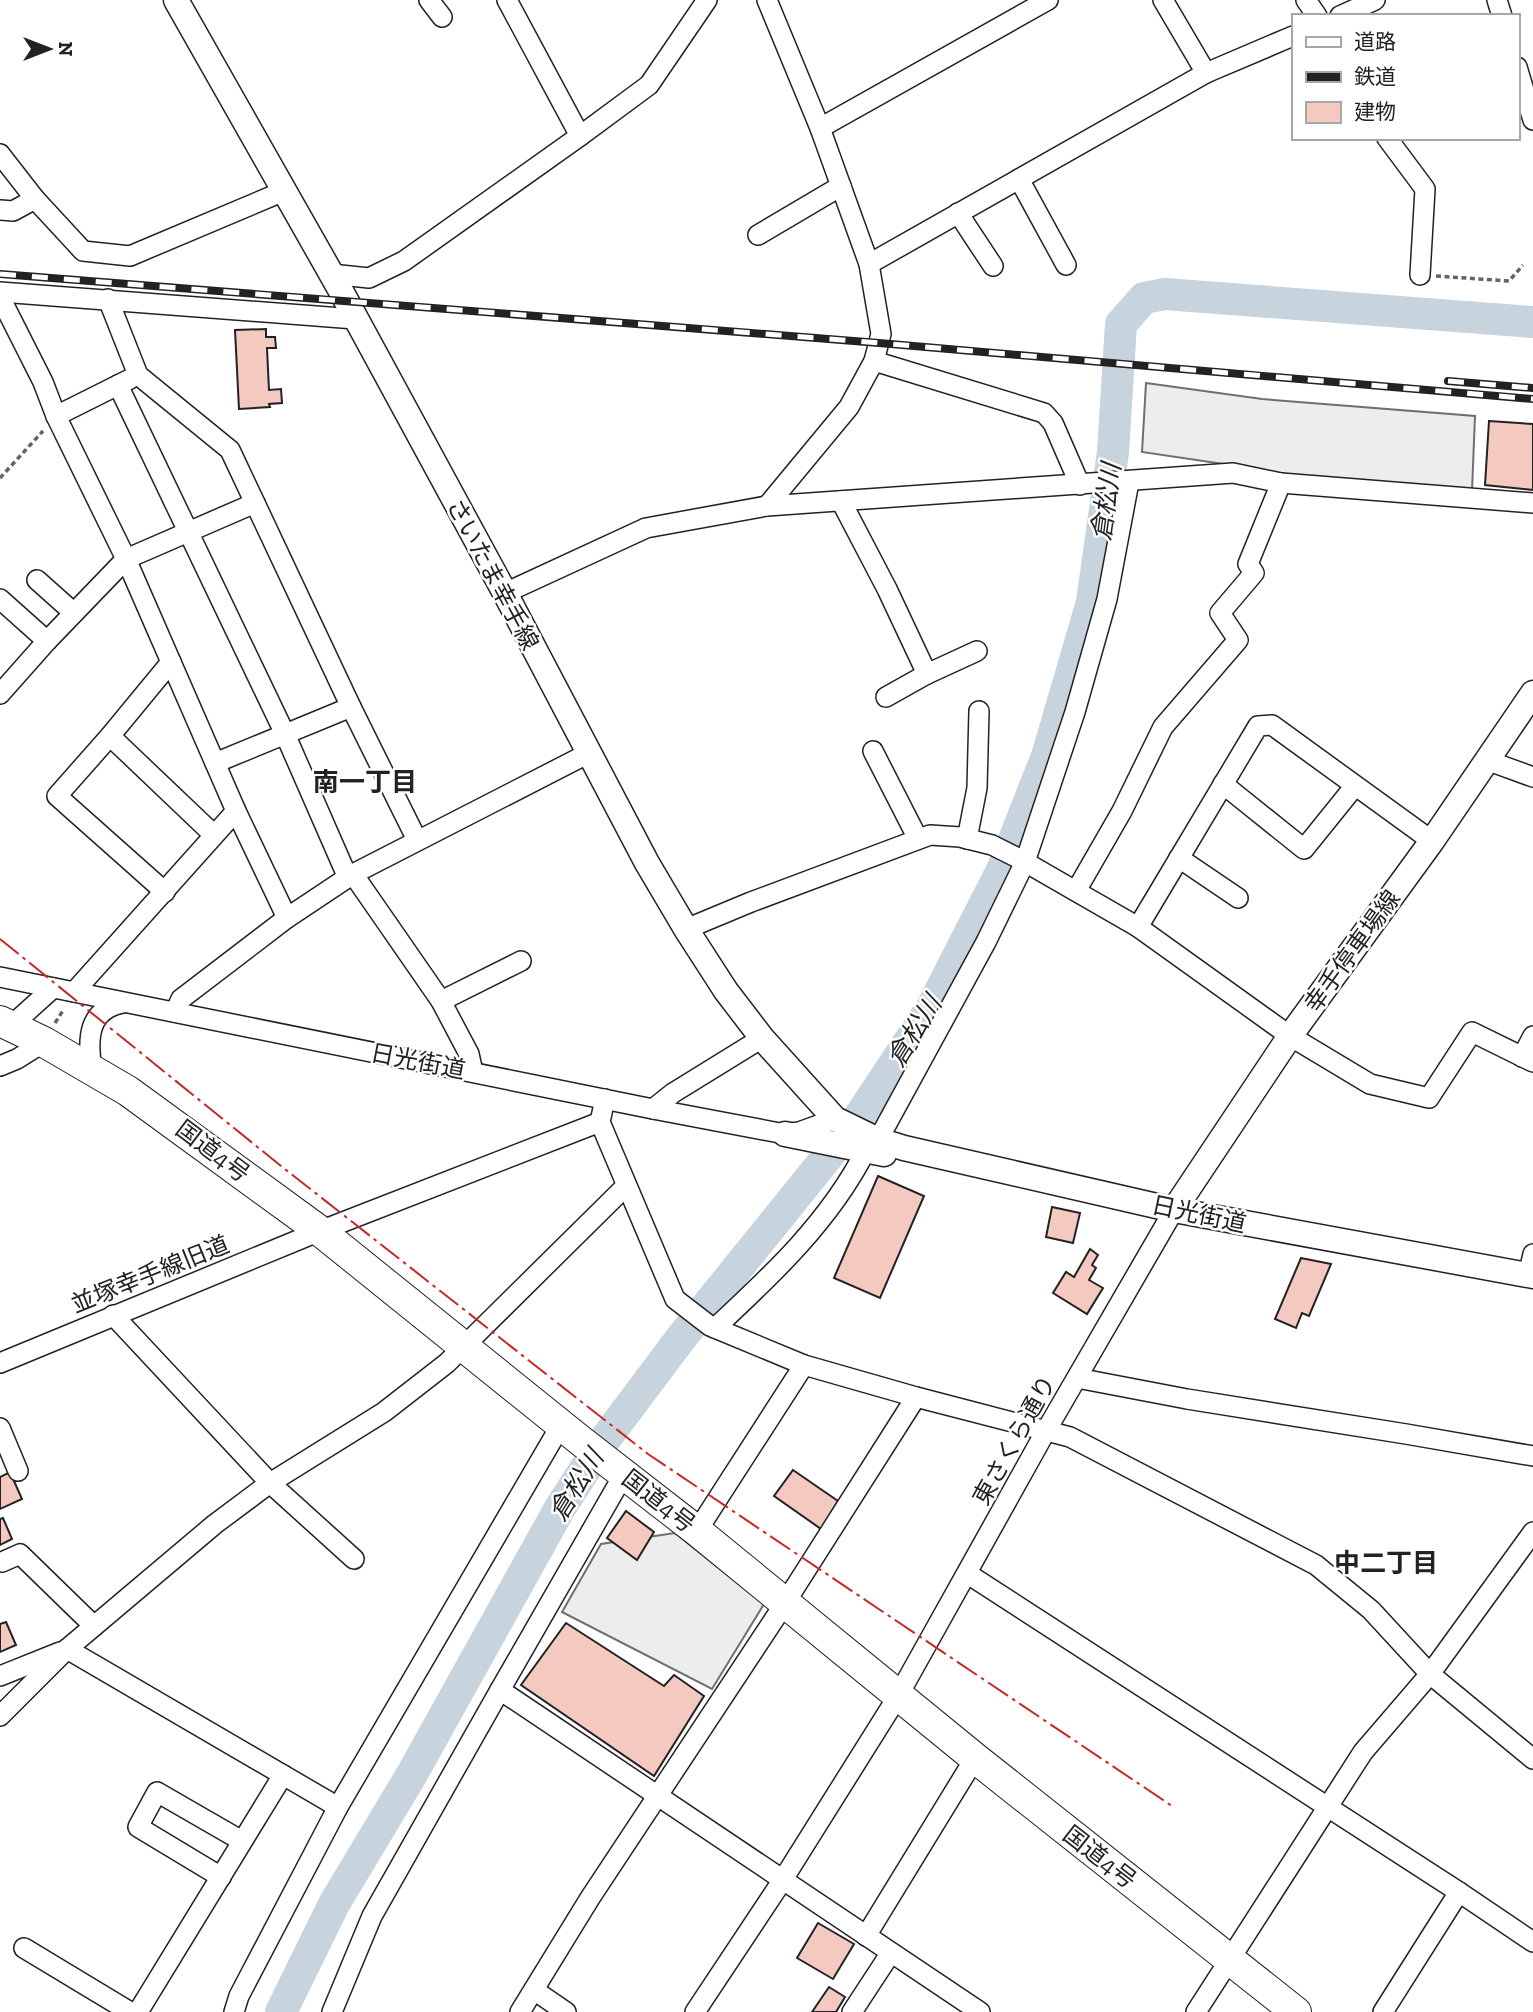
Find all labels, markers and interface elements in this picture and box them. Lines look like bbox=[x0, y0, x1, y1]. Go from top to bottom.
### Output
north arrow bbox=[14, 14, 84, 84]
legend bbox=[1292, 14, 1519, 140]
text: 道路 bbox=[1354, 29, 1396, 54]
text: N bbox=[54, 42, 77, 56]
text: 鉄道 bbox=[1354, 64, 1396, 89]
text: 建物 bbox=[1354, 99, 1396, 124]
water label: 倉松川 bbox=[1085, 458, 1128, 543]
street label: さいたま幸手線 bbox=[441, 493, 545, 655]
district label: 南一丁目 bbox=[313, 766, 417, 798]
street label: 幸手停車場線 bbox=[1298, 884, 1406, 1018]
water label: 倉松川 bbox=[880, 987, 950, 1073]
street label: 日光街道 bbox=[368, 1038, 468, 1084]
street label: 国道4号 bbox=[170, 1114, 256, 1188]
street label: 日光街道 bbox=[1149, 1190, 1249, 1238]
street label: 並塚幸手線旧道 bbox=[67, 1229, 233, 1319]
street label: 東さくら通り bbox=[966, 1370, 1062, 1510]
water label: 倉松川 bbox=[542, 1441, 612, 1527]
street label: 国道4号 bbox=[617, 1463, 701, 1539]
district label: 中二丁目 bbox=[1334, 1547, 1438, 1579]
street label: 国道4号 bbox=[1058, 1819, 1142, 1895]

